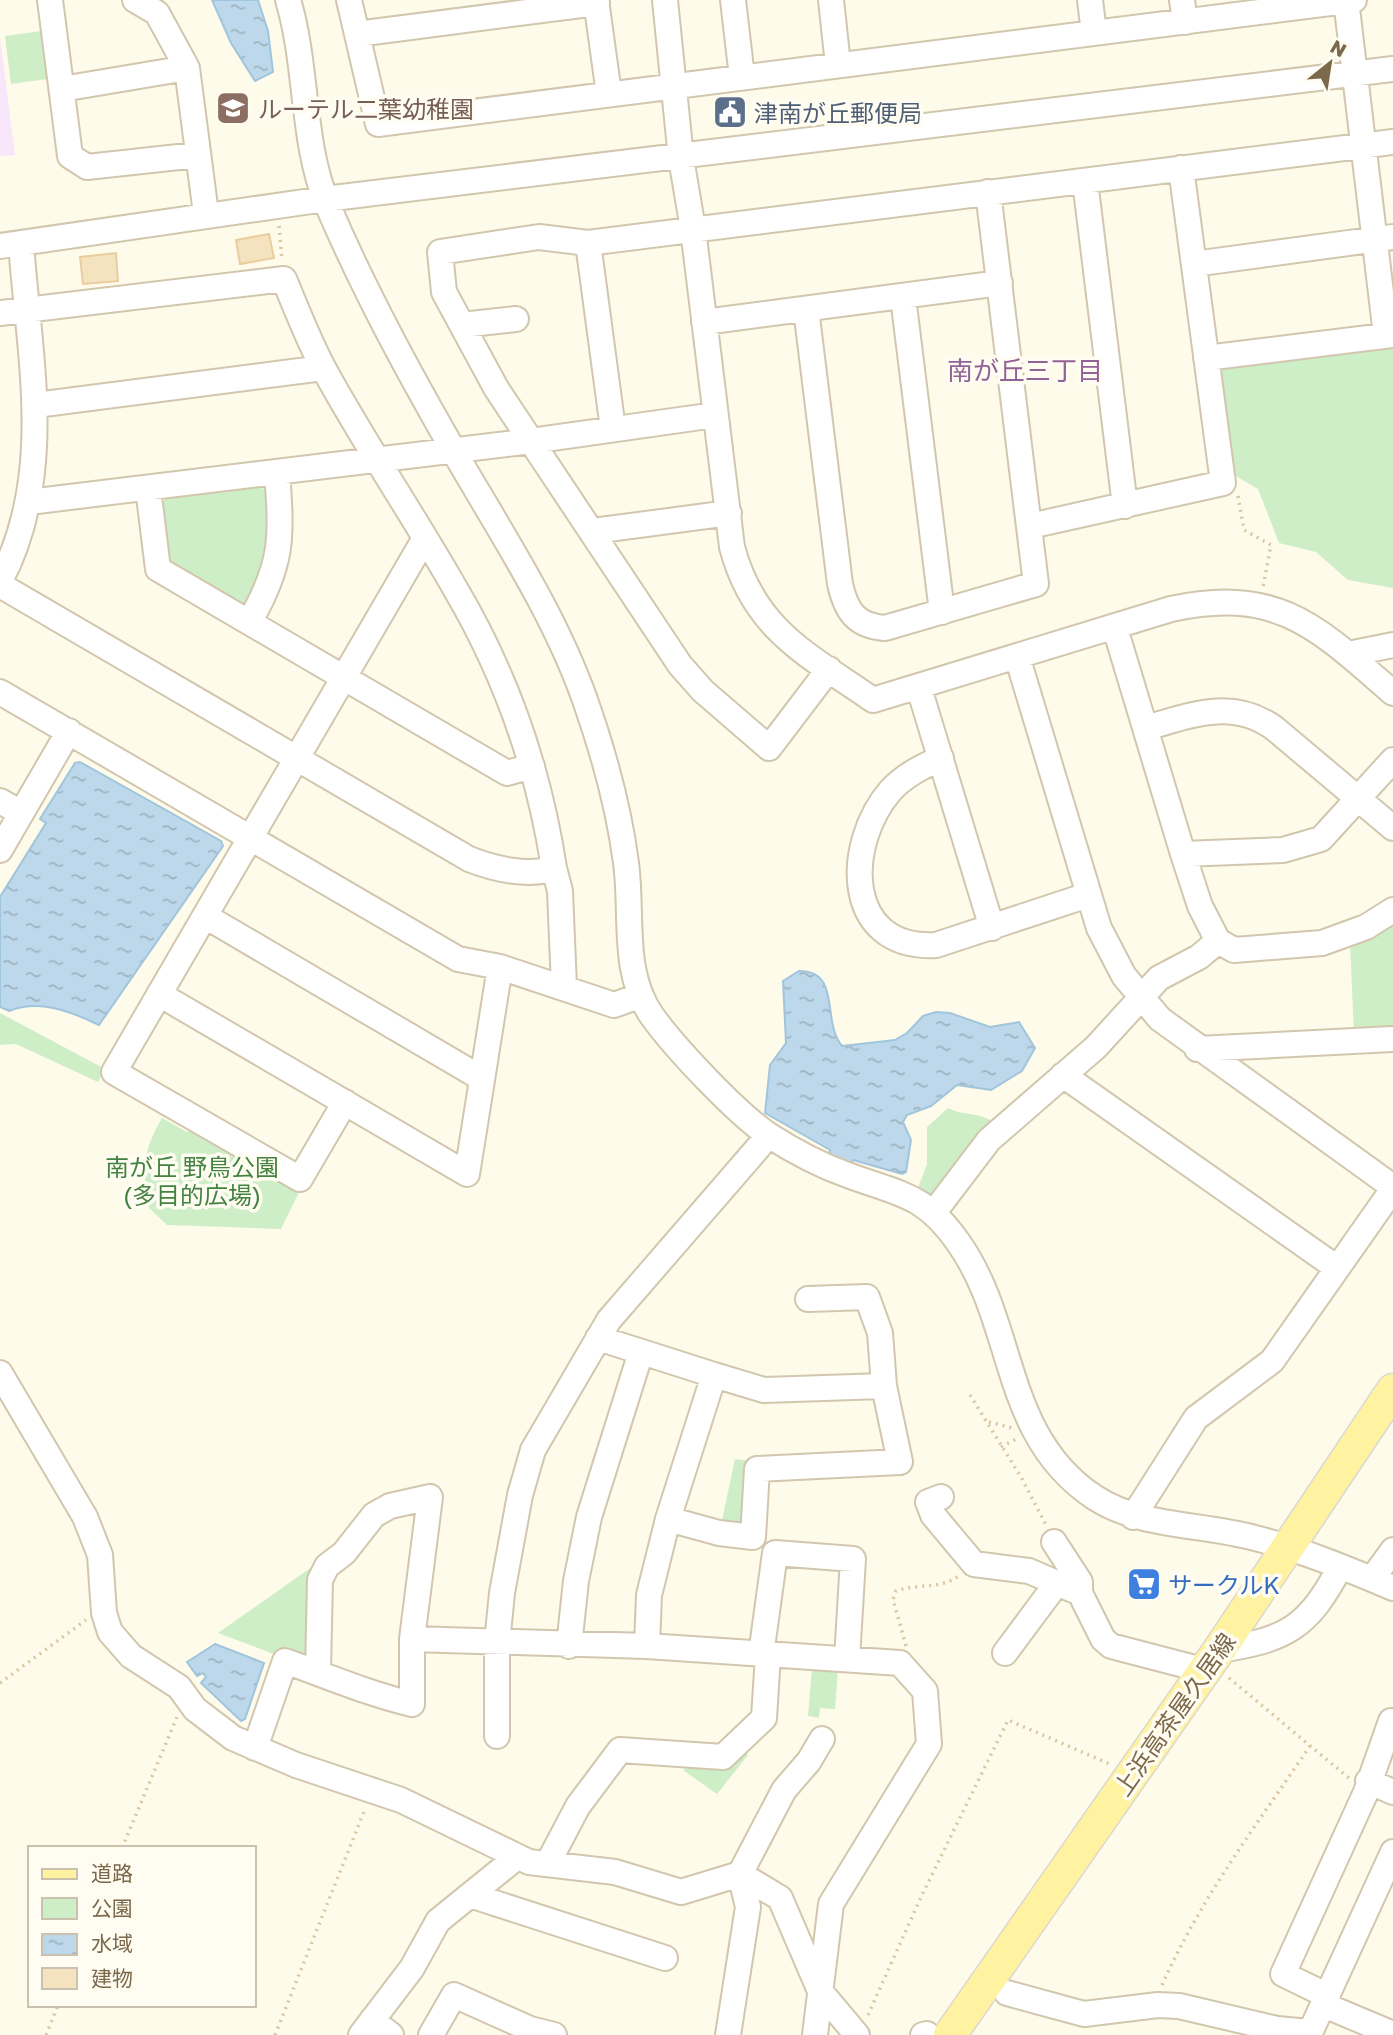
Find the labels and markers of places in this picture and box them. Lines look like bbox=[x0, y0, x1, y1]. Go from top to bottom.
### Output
school or university icon: ルーテル二葉幼稚園 bbox=[214, 89, 252, 127]
public building icon: 津南が丘郵便局 bbox=[711, 93, 749, 131]
place label: ルーテル二葉幼稚園 bbox=[258, 94, 474, 123]
place label: 津南が丘郵便局 bbox=[754, 98, 922, 127]
supermarket icon: サークルK bbox=[1125, 1565, 1163, 1603]
place label: サークルK bbox=[1168, 1570, 1280, 1599]

